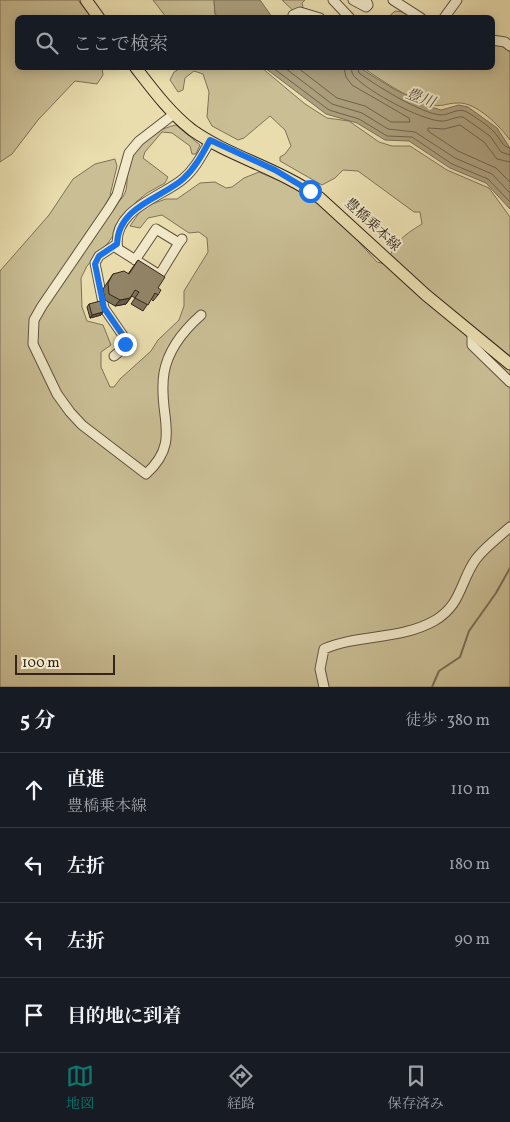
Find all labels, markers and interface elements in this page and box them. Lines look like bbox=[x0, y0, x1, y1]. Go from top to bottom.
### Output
search box bbox=[15, 15, 495, 70]
icon: search bbox=[33, 29, 61, 57]
text: ここで検索 bbox=[73, 32, 168, 58]
water label: 豊川 bbox=[402, 84, 440, 115]
route start bbox=[299, 180, 322, 203]
street label: 豊橋乗本線 bbox=[340, 194, 404, 256]
route end bbox=[114, 333, 137, 356]
scale bar bbox=[15, 652, 115, 675]
text: 100 m bbox=[22, 654, 60, 673]
text: 5 分 bbox=[20, 707, 55, 736]
text: 徒歩 · 380 m bbox=[405, 710, 490, 732]
text: 直進 bbox=[67, 767, 105, 793]
icon: ahead bbox=[20, 776, 48, 804]
text: 110 m bbox=[451, 779, 490, 801]
text: 豊橋乗本線 bbox=[67, 796, 147, 818]
icon: left bbox=[20, 851, 48, 879]
text: 左折 bbox=[67, 854, 105, 880]
text: 180 m bbox=[449, 854, 490, 876]
icon: left bbox=[20, 926, 48, 954]
text: 左折 bbox=[67, 929, 105, 955]
text: 90 m bbox=[454, 929, 490, 951]
icon: arrive bbox=[20, 1001, 48, 1029]
text: 目的地に到着 bbox=[67, 1004, 181, 1030]
tab: 地図 bbox=[66, 1062, 94, 1114]
tab: 経路 bbox=[227, 1062, 255, 1114]
tab: 保存済み bbox=[388, 1062, 444, 1114]

